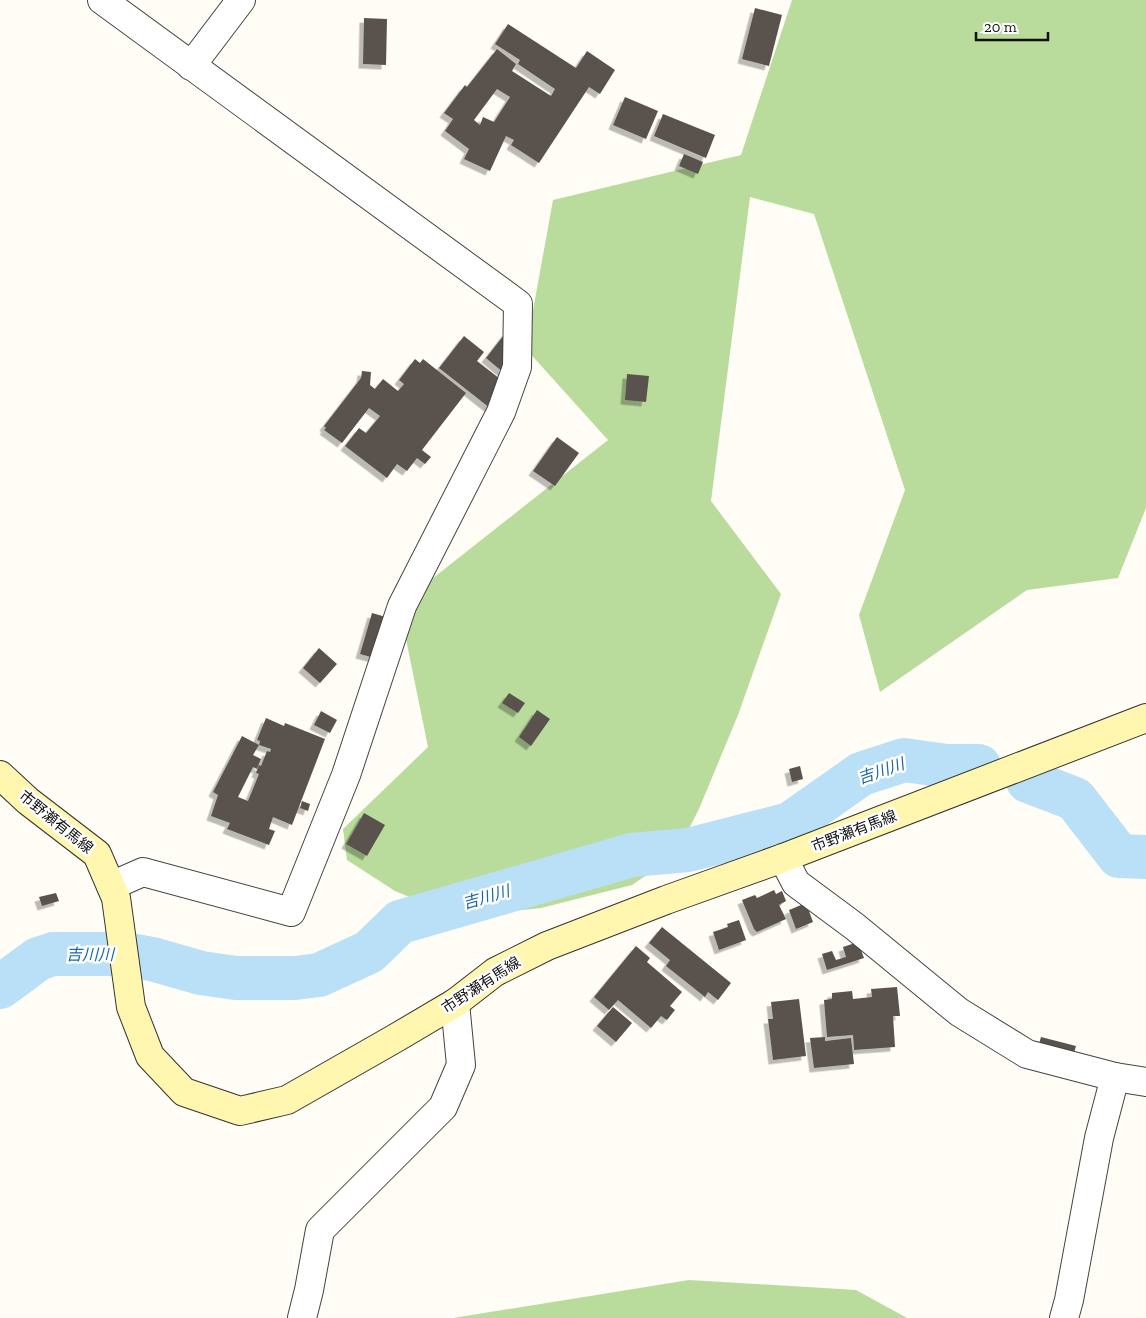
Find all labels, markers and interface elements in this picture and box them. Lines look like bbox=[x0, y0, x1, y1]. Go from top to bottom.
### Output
scale bar bbox=[976, 10, 1048, 42]
text: 20 m bbox=[984, 18, 1017, 36]
water label: 吉川川 bbox=[855, 754, 909, 788]
street label: 市野瀬有馬線 bbox=[15, 787, 97, 857]
street label: 市野瀬有馬線 bbox=[809, 806, 899, 856]
water label: 吉川川 bbox=[460, 881, 514, 913]
water label: 吉川川 bbox=[66, 945, 116, 964]
street label: 市野瀬有馬線 bbox=[438, 953, 524, 1017]

